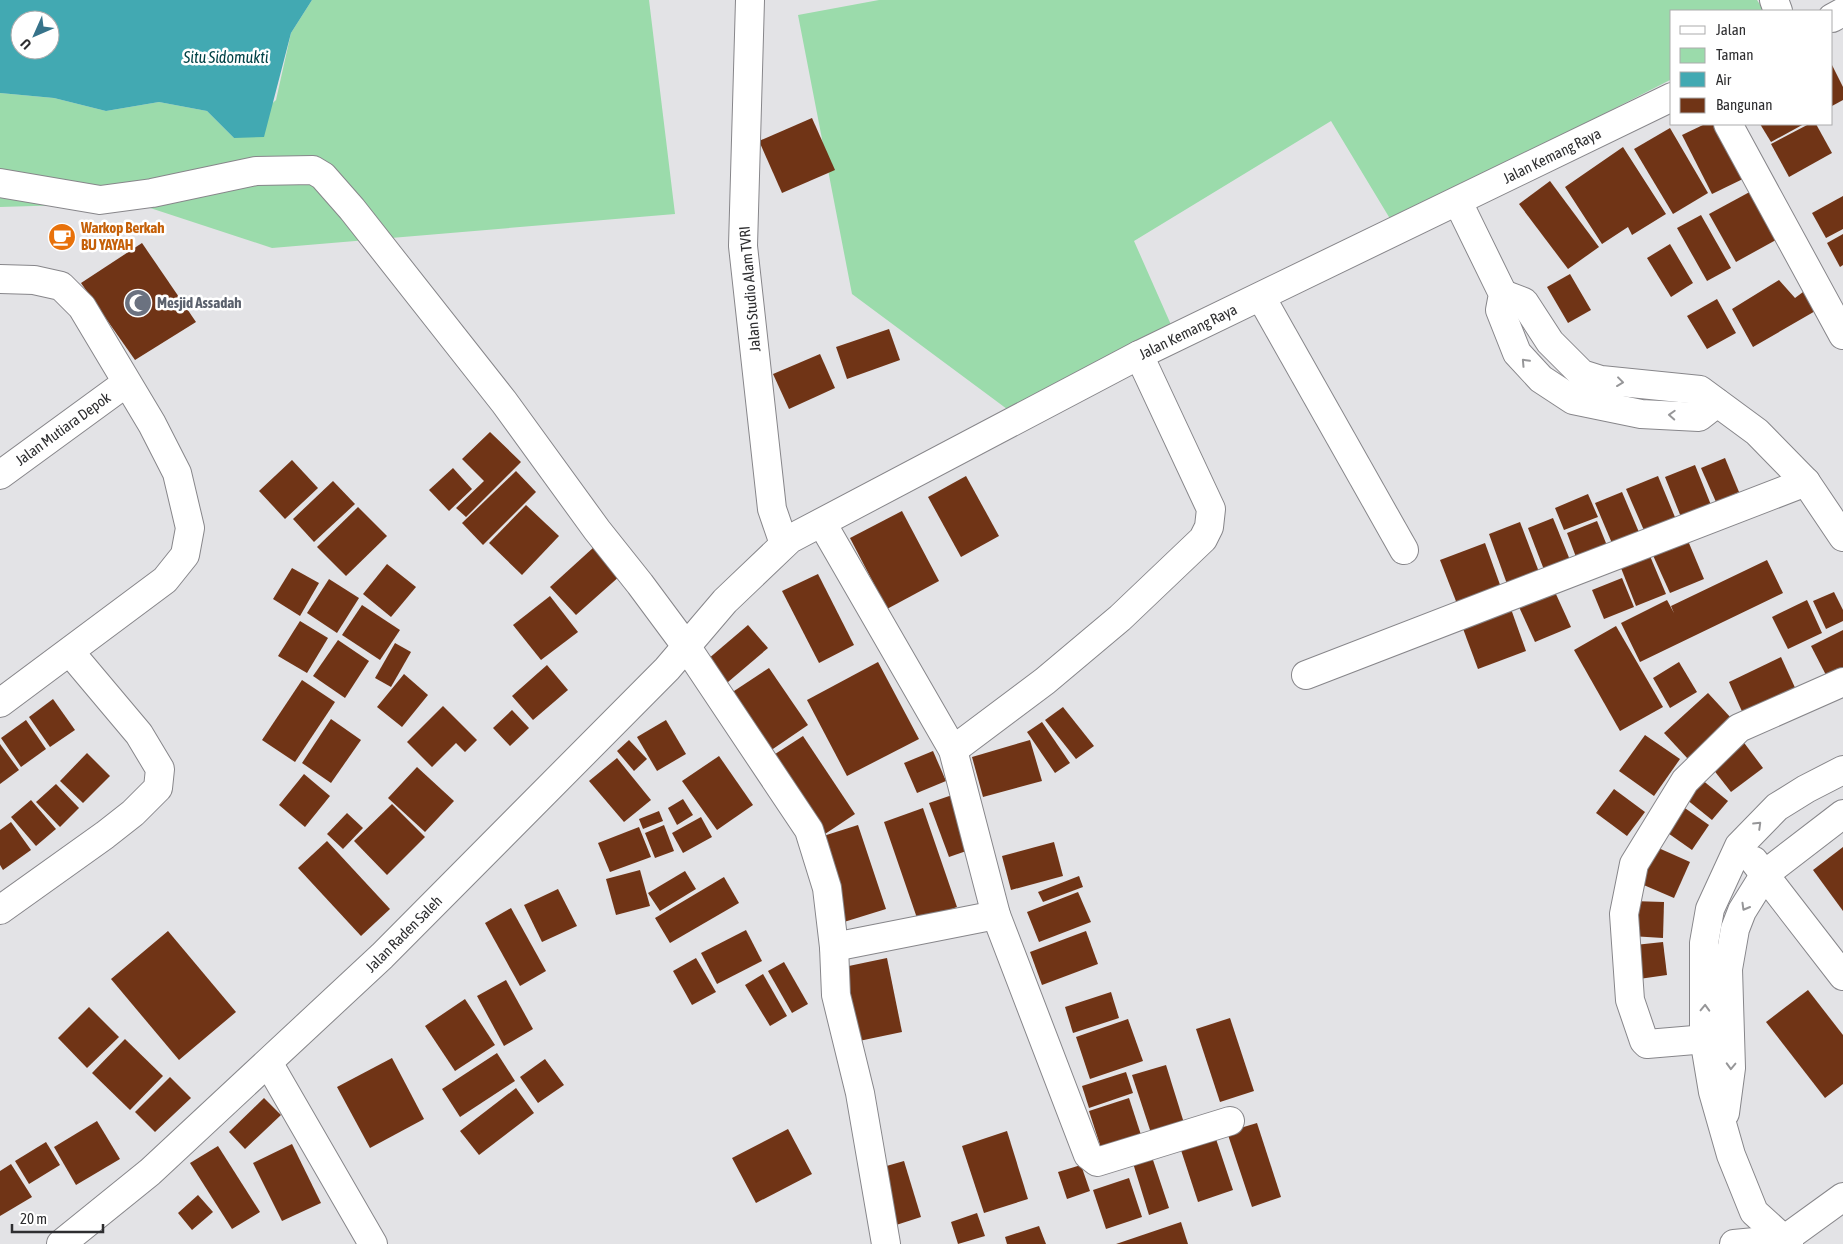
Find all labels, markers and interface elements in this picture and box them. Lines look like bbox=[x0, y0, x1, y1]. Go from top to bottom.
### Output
north arrow bbox=[10, 10, 60, 60]
legend bbox=[1670, 10, 1833, 125]
text: Jalan bbox=[1716, 21, 1746, 38]
text: U bbox=[17, 36, 34, 53]
text: Taman bbox=[1716, 46, 1754, 63]
water label: Situ Sidomukti bbox=[182, 48, 269, 66]
text: Air bbox=[1716, 71, 1732, 88]
text: Bangunan bbox=[1716, 96, 1773, 113]
street label: Jalan Kemang Raya bbox=[1500, 124, 1604, 187]
place label: Warkop Berkah BU YAYAH bbox=[80, 219, 165, 253]
cafe icon: Warkop Berkah BU YAYAH bbox=[47, 222, 77, 252]
street label: Jalan Studio Alam TVRI bbox=[736, 226, 763, 353]
mosque icon: Mesjid Assadah bbox=[123, 288, 153, 318]
place label: Mesjid Assadah bbox=[157, 294, 242, 311]
street label: Jalan Kemang Raya bbox=[1136, 300, 1240, 363]
one-way arrow bbox=[1522, 358, 1531, 367]
one-way arrow bbox=[1616, 376, 1624, 387]
street label: Jalan Mutiara Depok bbox=[12, 388, 114, 469]
one-way arrow bbox=[1668, 410, 1676, 421]
one-way arrow bbox=[1752, 822, 1761, 831]
street label: Jalan Raden Saleh bbox=[362, 892, 445, 975]
one-way arrow bbox=[1742, 901, 1752, 910]
one-way arrow bbox=[1700, 1004, 1710, 1012]
one-way arrow bbox=[1725, 1062, 1736, 1070]
scale bar bbox=[12, 1202, 104, 1234]
text: 20 m bbox=[20, 1210, 47, 1227]

